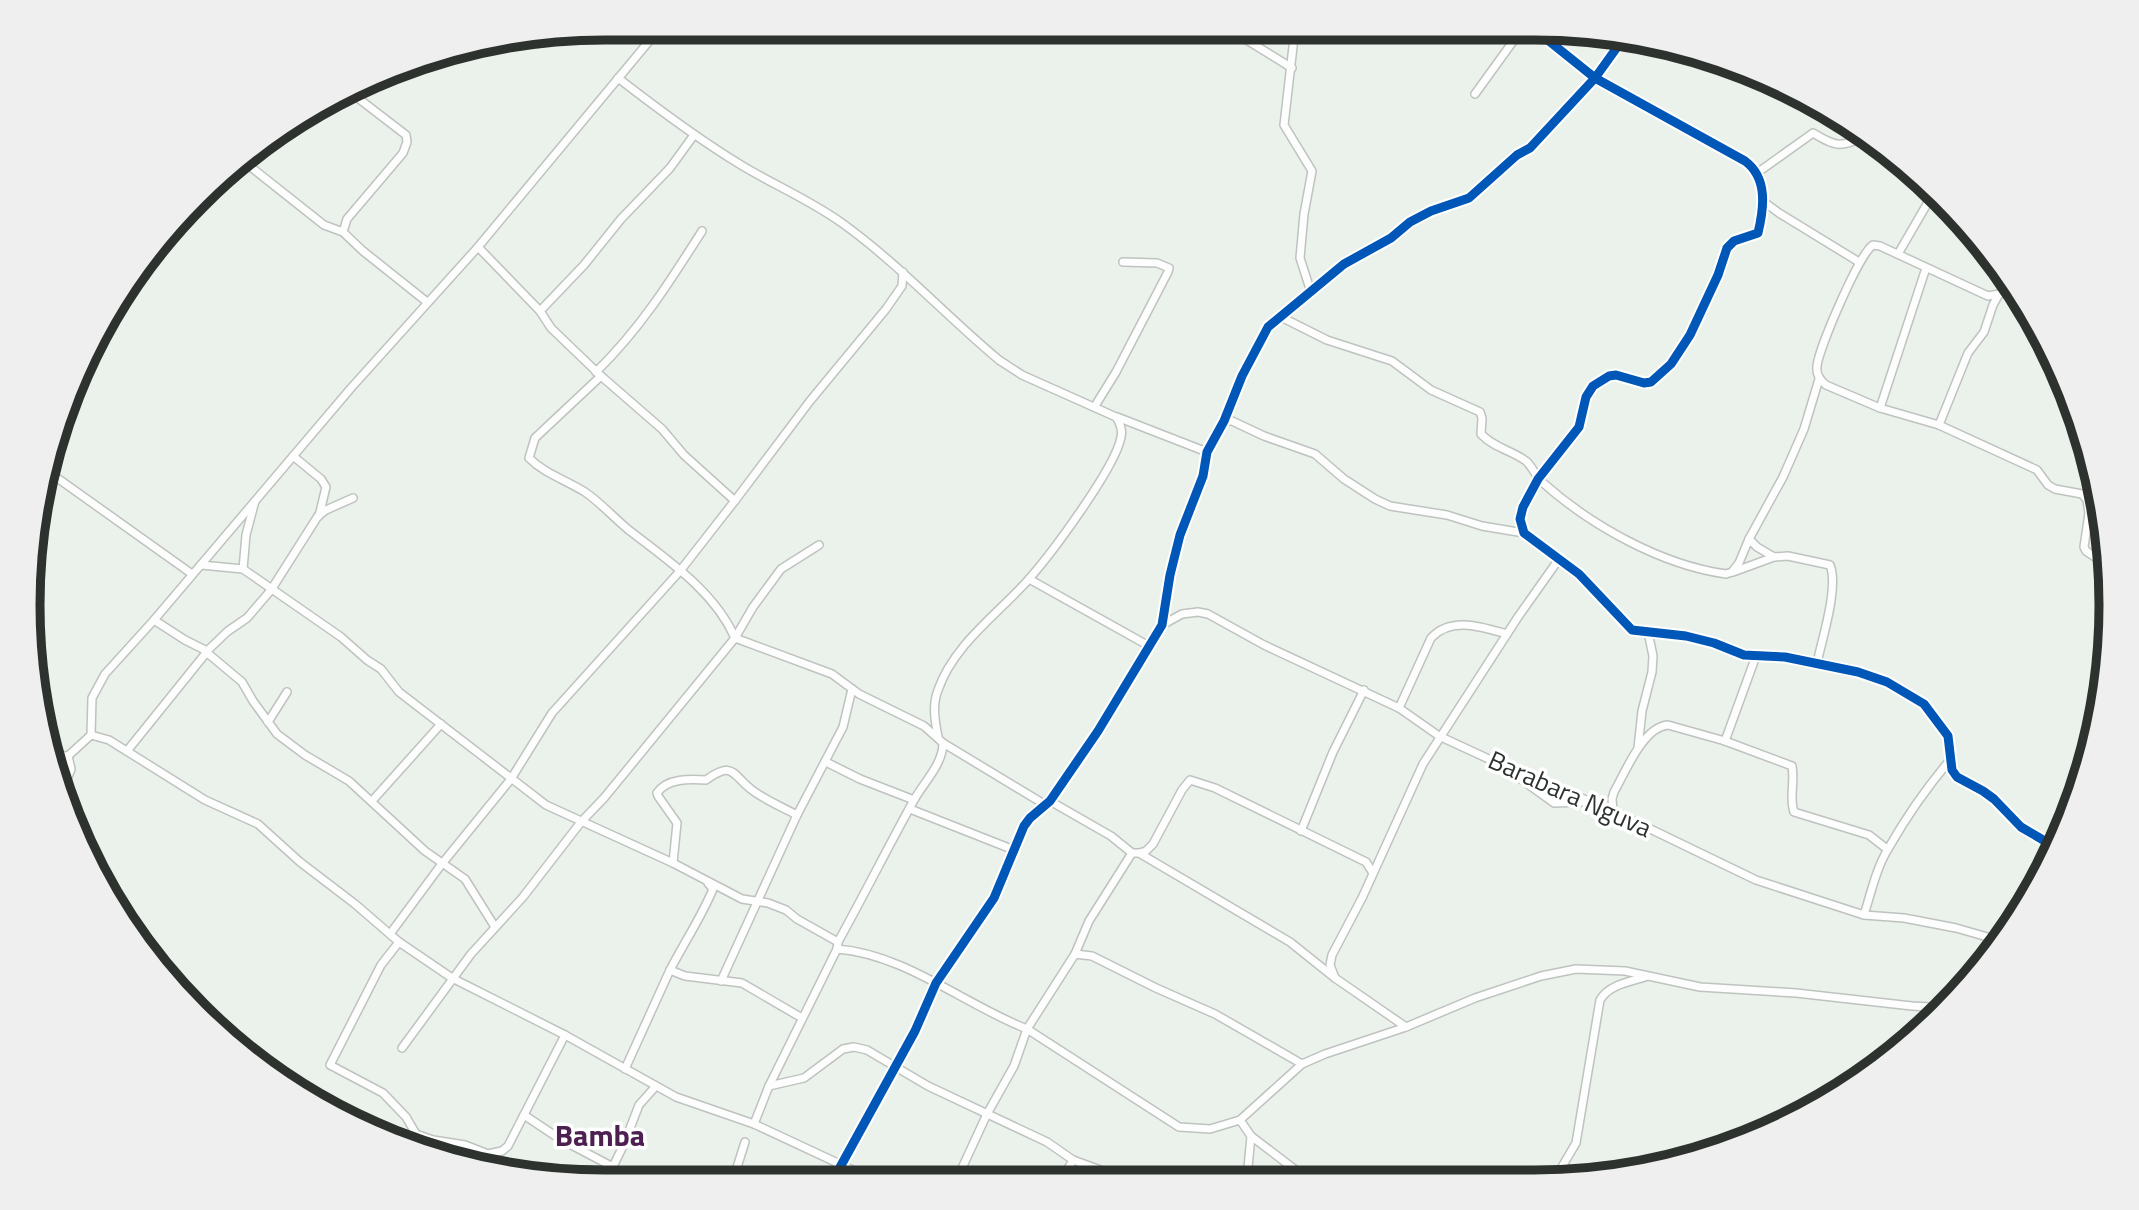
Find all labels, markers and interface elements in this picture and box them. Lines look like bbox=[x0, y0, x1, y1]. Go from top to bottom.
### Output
street label: Barabara Nguva bbox=[1482, 740, 1658, 847]
district label: Bamba bbox=[555, 1112, 645, 1158]

